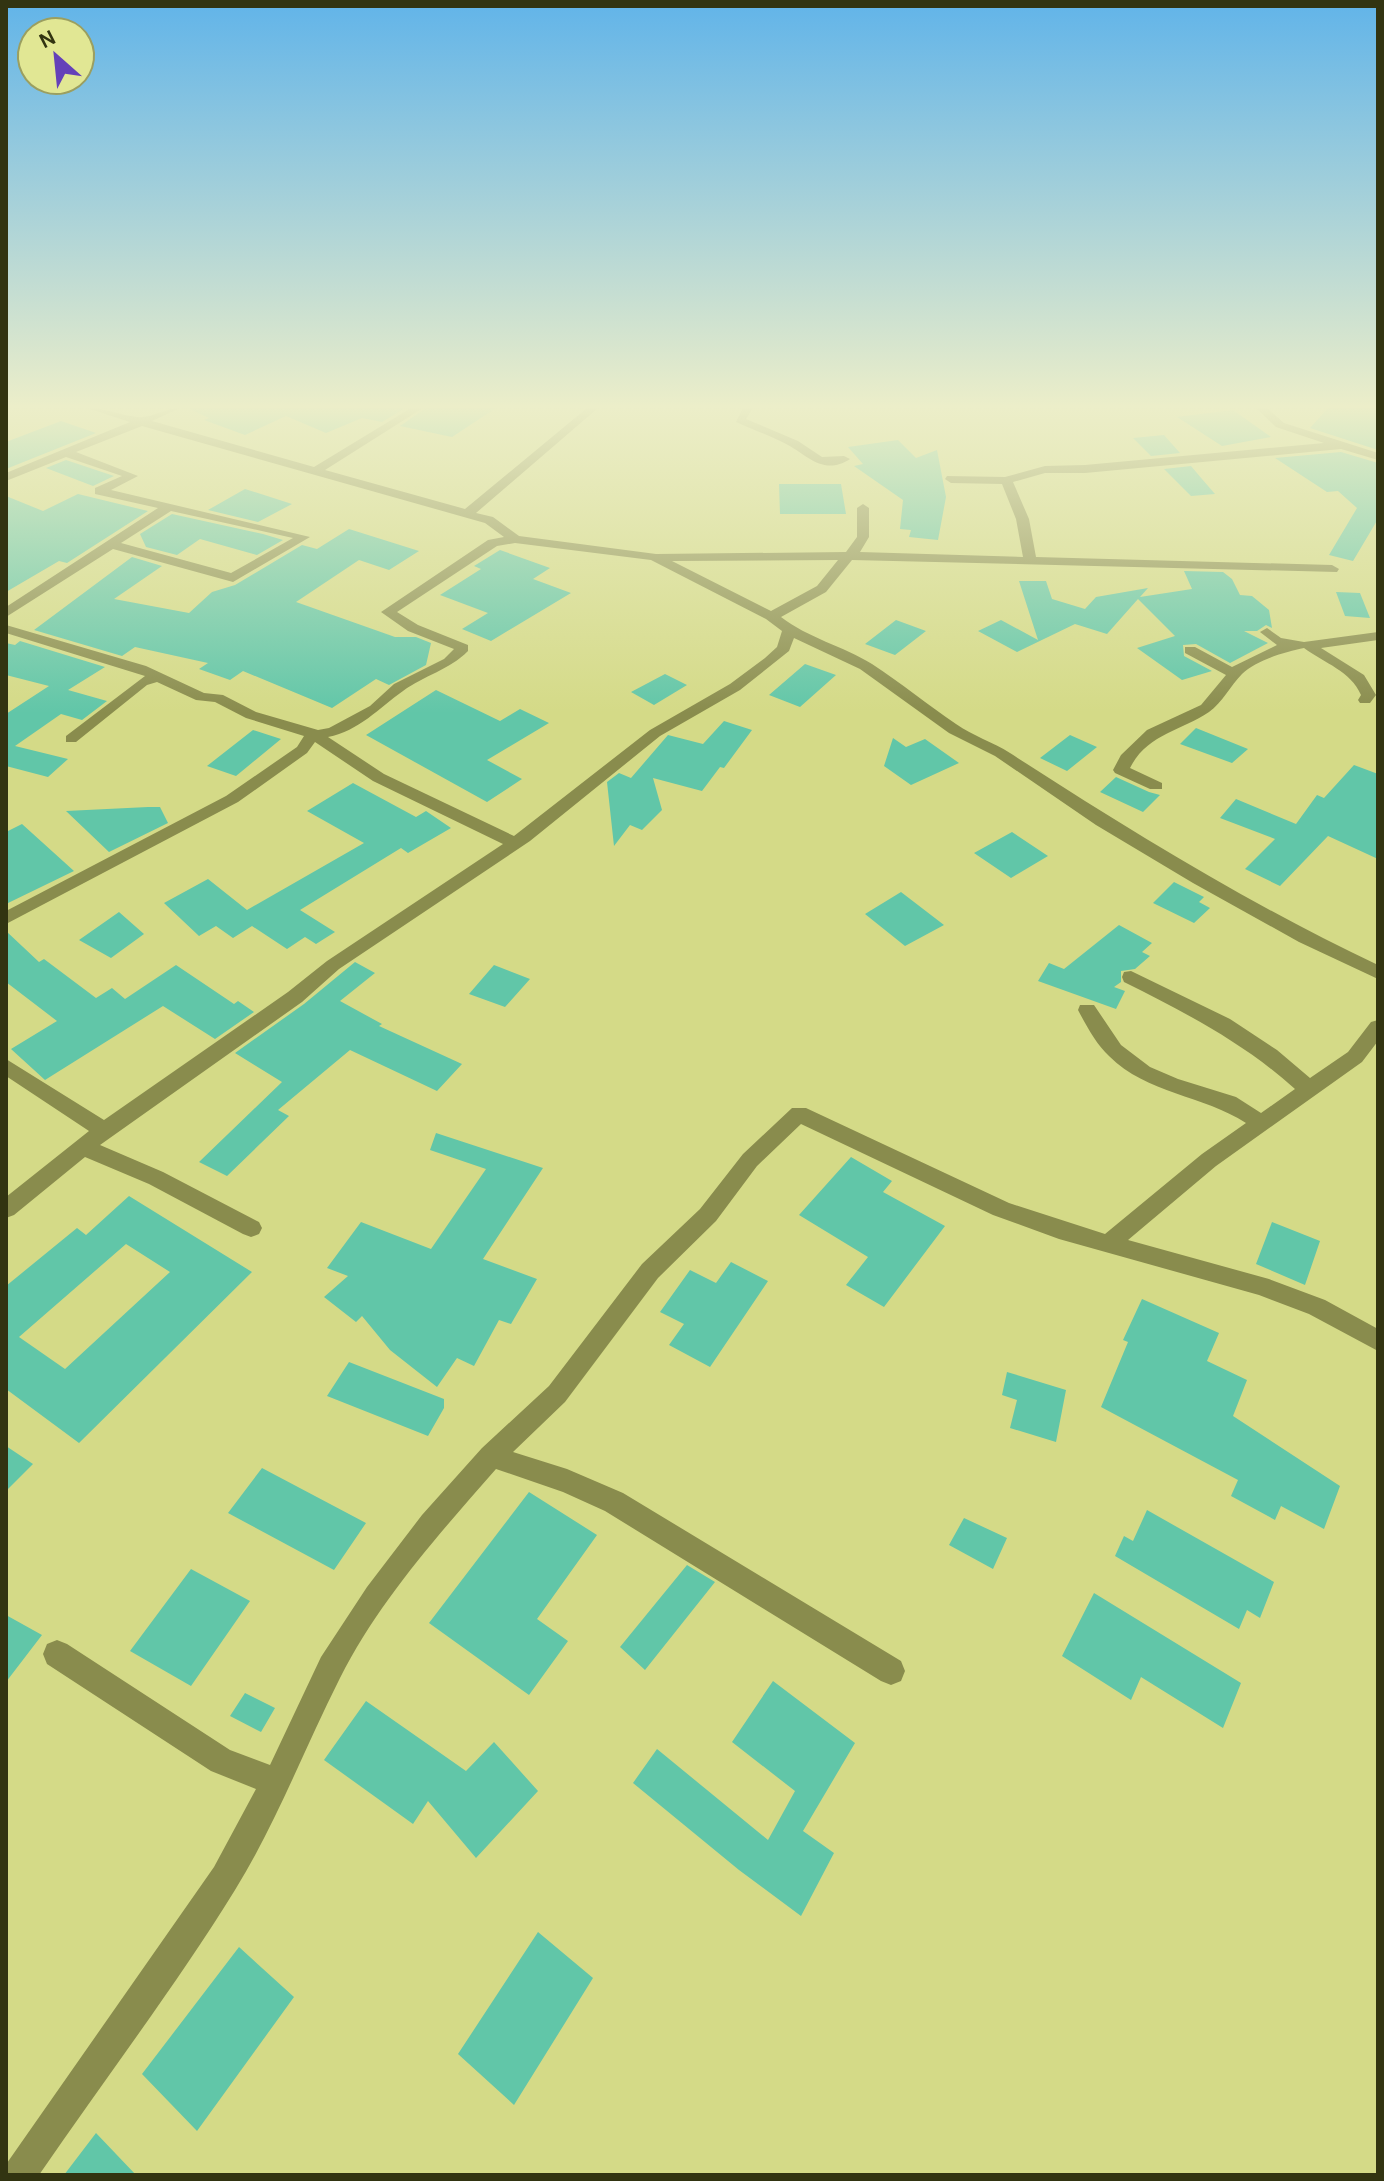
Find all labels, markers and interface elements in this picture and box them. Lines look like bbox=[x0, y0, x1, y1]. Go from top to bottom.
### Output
north arrow bbox=[16, 16, 96, 96]
text: N bbox=[34, 24, 60, 54]

